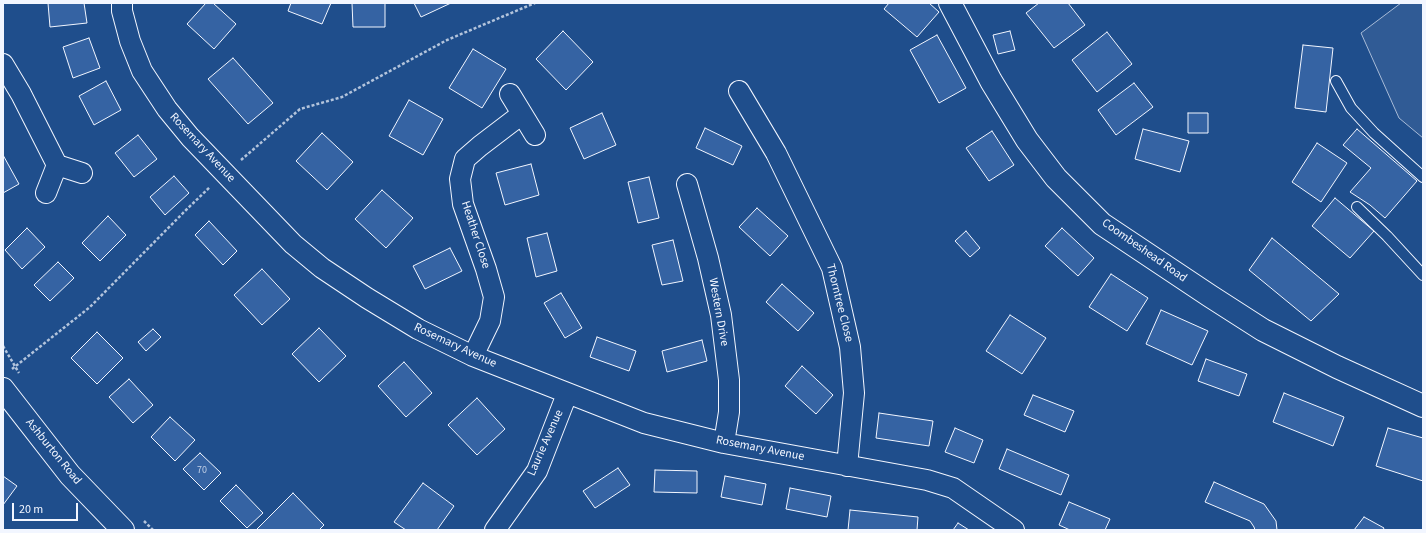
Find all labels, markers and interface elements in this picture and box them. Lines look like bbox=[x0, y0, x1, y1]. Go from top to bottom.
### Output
street label: Rosemary Avenue bbox=[166, 110, 238, 186]
street label: Heather Close bbox=[457, 200, 493, 270]
street label: Coombeshead Road bbox=[1099, 216, 1189, 286]
street label: Thorntree Close bbox=[822, 262, 856, 344]
street label: Western Drive bbox=[705, 277, 731, 347]
street label: Rosemary Avenue bbox=[411, 321, 499, 371]
street label: Laurie Avenue bbox=[525, 408, 567, 478]
street label: Ashburton Road bbox=[22, 416, 84, 488]
street label: Rosemary Avenue bbox=[715, 433, 805, 465]
house number: 70 bbox=[197, 465, 207, 477]
scale bar bbox=[14, 495, 80, 521]
text: 20 m bbox=[19, 501, 43, 518]

